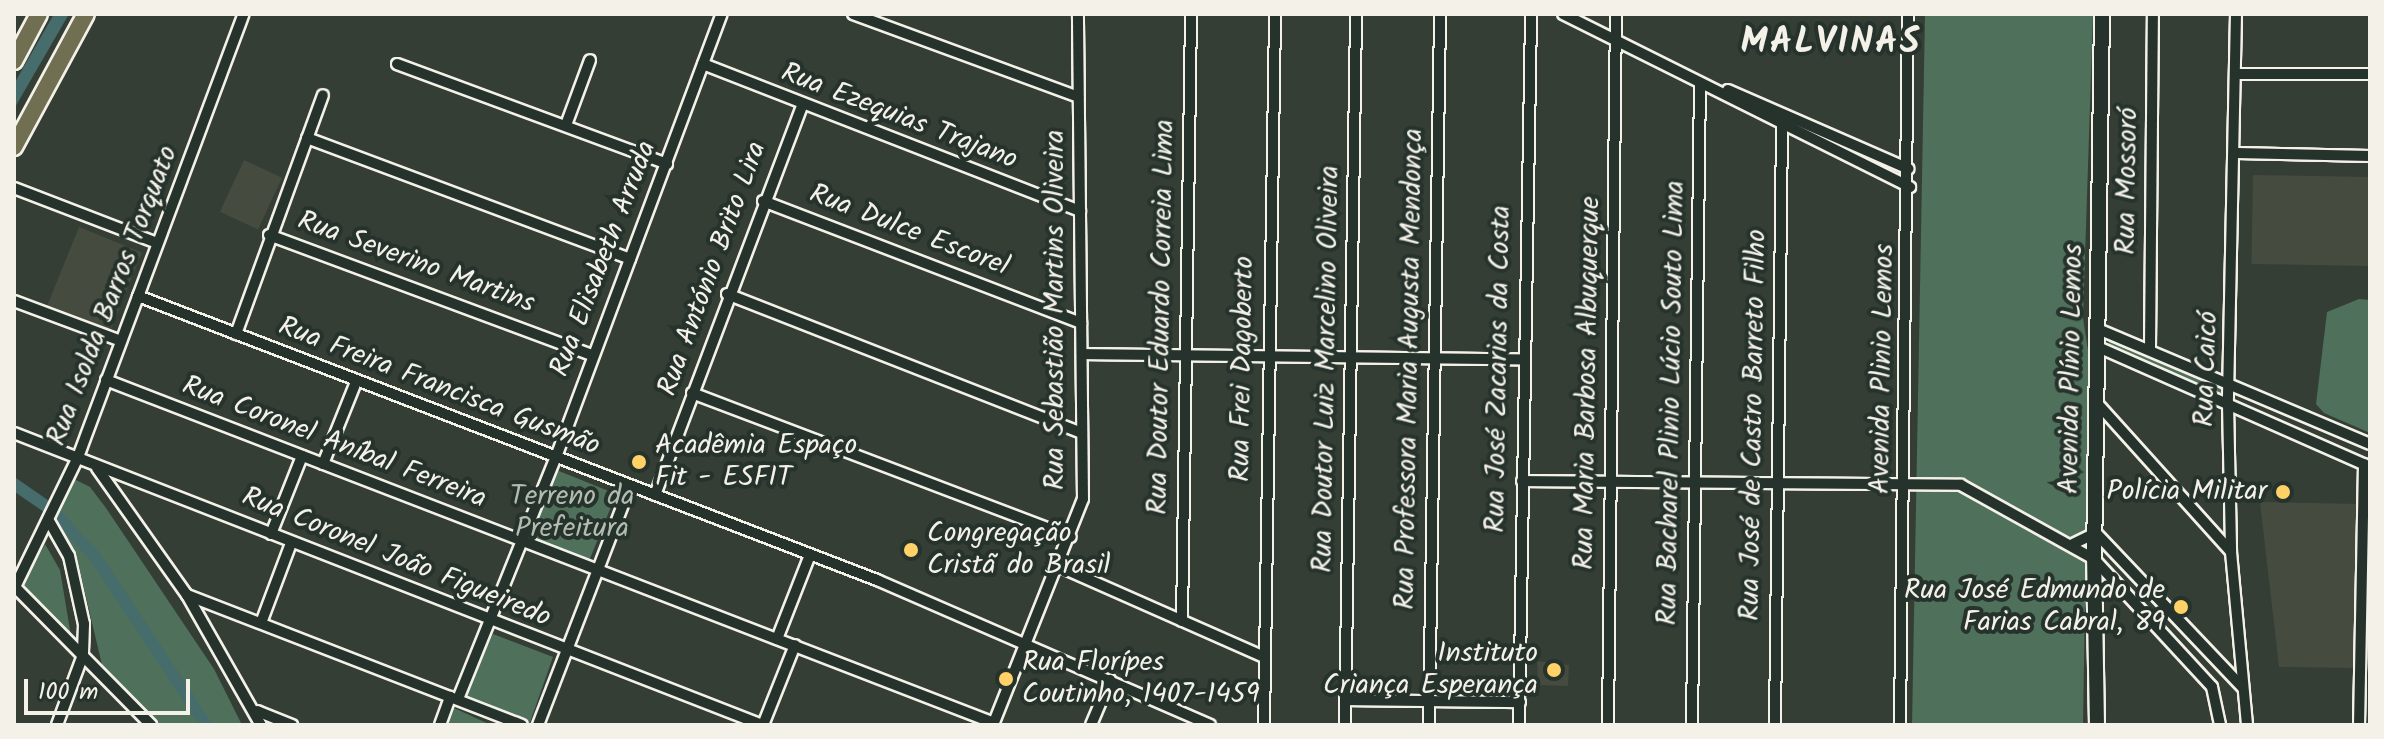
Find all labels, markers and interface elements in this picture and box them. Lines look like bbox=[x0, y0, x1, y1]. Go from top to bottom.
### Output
district label: MALVINAS bbox=[1740, 21, 1922, 65]
street label: Rua Ezequias Trajano bbox=[776, 56, 1022, 178]
street label: Rua Mossoró bbox=[2110, 107, 2146, 255]
street label: Rua Doutor Eduardo Correia Lima bbox=[1142, 119, 1182, 515]
street label: Rua Professora Maria Augusta Mendonça bbox=[1389, 128, 1431, 610]
street label: Rua Sebastião Martins Oliveira bbox=[1039, 130, 1073, 490]
street label: Rua Elisabeth Arruda bbox=[544, 136, 664, 382]
street label: Rua António Brito Lira bbox=[651, 137, 775, 401]
street label: Rua Isolda Barros Torquato bbox=[40, 141, 186, 451]
street label: Rua Doutor Luiz Marcelino Oliveira bbox=[1307, 165, 1347, 573]
street label: Rua Dulce Escorel bbox=[804, 178, 1014, 284]
street label: Rua Bacharel Plinio Lúcio Souto Lima bbox=[1651, 180, 1693, 626]
street label: Rua Maria Barbosa Albuquerque bbox=[1568, 196, 1608, 570]
street label: Rua Severino Martins bbox=[293, 205, 539, 321]
street label: Rua José Zacarias da Costa bbox=[1479, 205, 1519, 533]
street label: Rua José de Castro Barreto Filho bbox=[1734, 229, 1774, 621]
street label: Avenida Plinio Lemos bbox=[1864, 244, 1902, 494]
street label: Avenida Plínio Lemos bbox=[2053, 244, 2091, 494]
street label: Rua Frei Dagoberto bbox=[1224, 256, 1262, 482]
street label: Rua Freira Francisca Gusmão bbox=[274, 310, 604, 464]
street label: Rua Caicó bbox=[2188, 311, 2226, 427]
street label: Rua Coronel Aníbal Ferreira bbox=[177, 369, 491, 517]
place label: Acadêmia Espaço Fit - ESFIT bbox=[655, 429, 857, 495]
marker: Acadêmia Espaço Fit - ESFIT bbox=[630, 453, 648, 471]
place label: Polícia Militar bbox=[2107, 475, 2267, 509]
park label: Terreno da Prefeitura bbox=[510, 480, 634, 546]
street label: Rua Coronel João Figueiredo bbox=[237, 481, 555, 635]
marker: Polícia Militar bbox=[2274, 483, 2292, 501]
place label: Congregação Cristã do Brasil bbox=[927, 517, 1110, 583]
marker: Congregação Cristã do Brasil bbox=[902, 541, 920, 559]
place label: Rua José Edmundo de Farias Cabral, 89 bbox=[1904, 574, 2165, 640]
marker: Rua José Edmundo de Farias Cabral, 89 bbox=[2172, 598, 2190, 616]
place label: Instituto Criança Esperança bbox=[1323, 637, 1538, 703]
place label: Rua Florípes Coutinho, 1407-1459 bbox=[1022, 646, 1260, 712]
marker: Instituto Criança Esperança bbox=[1545, 661, 1563, 679]
scale bar bbox=[28, 663, 194, 713]
marker: Rua Florípes Coutinho, 1407-1459 bbox=[997, 670, 1015, 688]
text: 100 m bbox=[38, 673, 98, 712]

